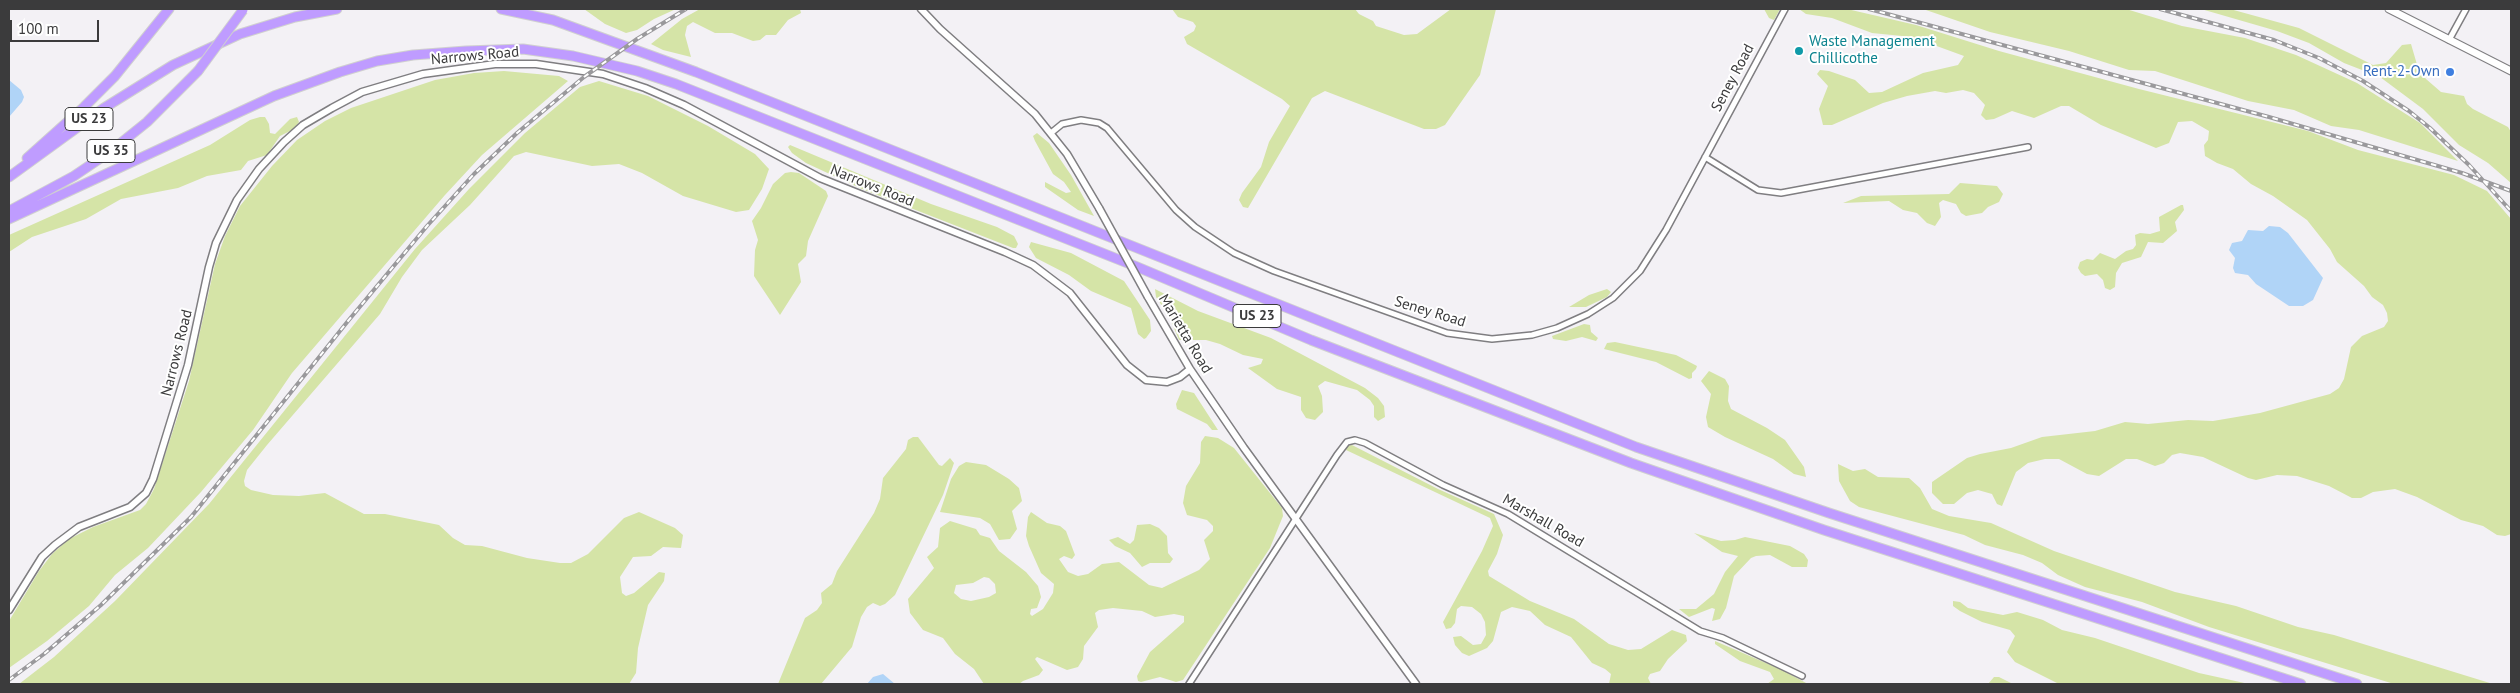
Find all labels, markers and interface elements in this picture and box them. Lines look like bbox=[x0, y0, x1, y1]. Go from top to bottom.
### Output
scale bar bbox=[12, 10, 101, 42]
text: 100 m bbox=[18, 19, 59, 38]
place label: Waste Management Chillicothe bbox=[1809, 33, 1935, 68]
street label: Seney Road bbox=[1708, 41, 1758, 115]
street label: Narrows Road bbox=[430, 43, 520, 69]
marker: Waste Management Chillicothe bbox=[1793, 45, 1805, 57]
place label: Rent-2-Own bbox=[2363, 63, 2440, 81]
marker: Rent-2-Own bbox=[2444, 66, 2456, 78]
road number: US 23 bbox=[65, 108, 113, 130]
road number: US 35 bbox=[87, 140, 135, 162]
street label: Narrows Road bbox=[828, 161, 916, 211]
street label: Marietta Road bbox=[1154, 291, 1216, 377]
street label: Seney Road bbox=[1392, 293, 1468, 331]
road number: US 23 bbox=[1233, 304, 1281, 328]
street label: Narrows Road bbox=[158, 308, 196, 398]
street label: Marshall Road bbox=[1499, 490, 1587, 552]

